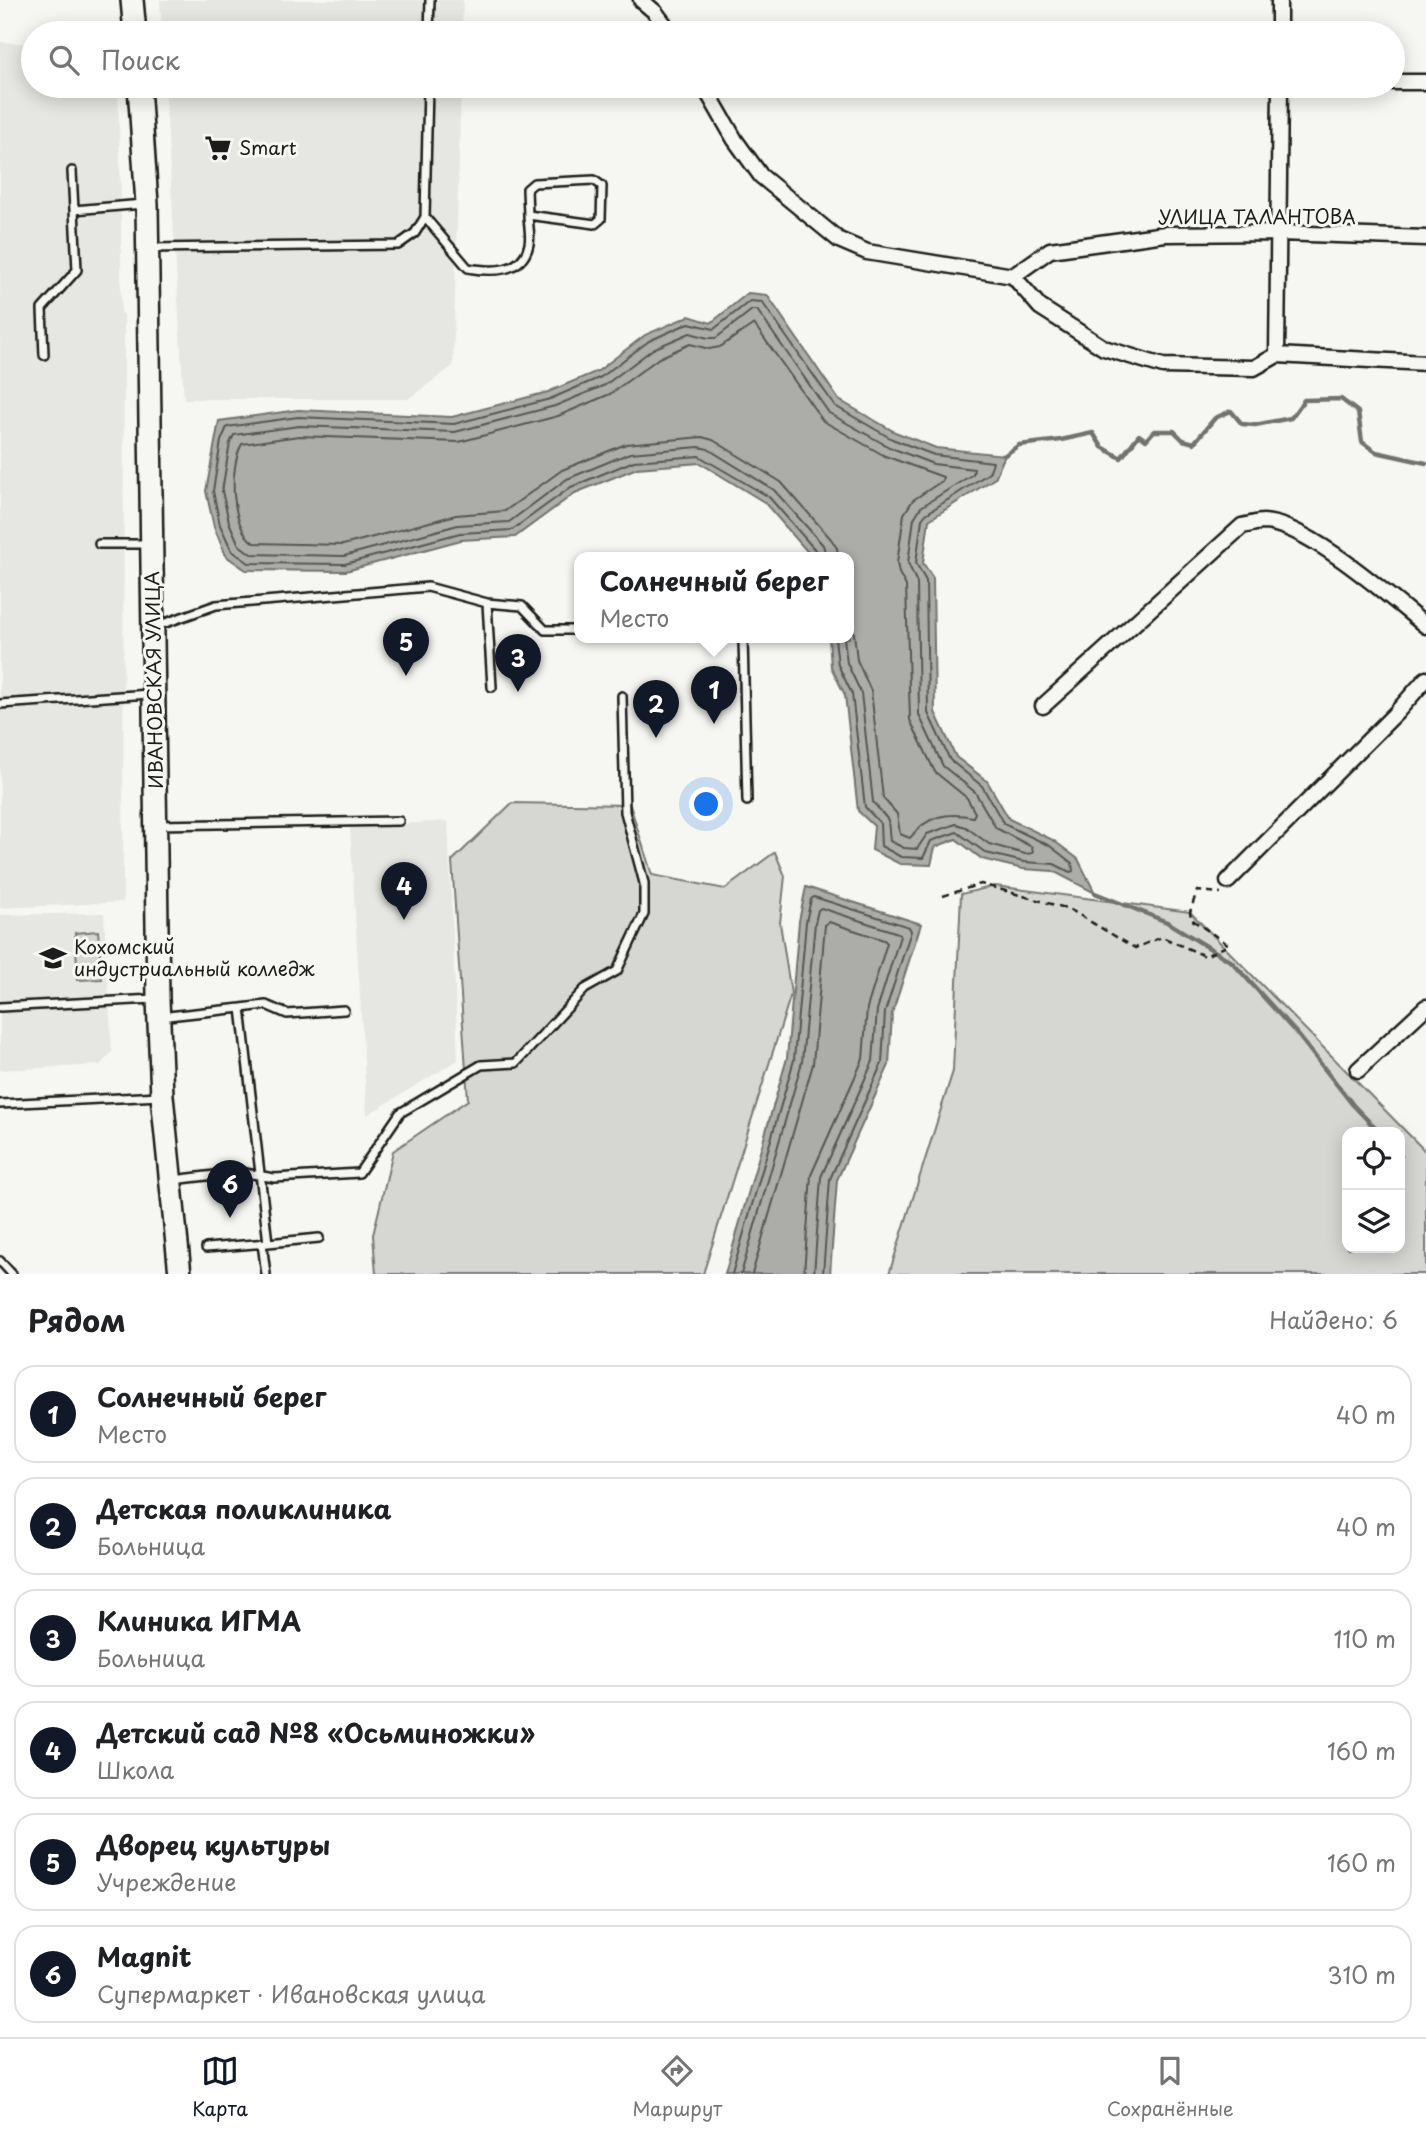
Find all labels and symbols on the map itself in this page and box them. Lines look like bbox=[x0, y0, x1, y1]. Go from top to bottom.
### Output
supermarket icon: Smart bbox=[203, 133, 233, 163]
place label: Smart bbox=[239, 133, 297, 161]
street label: УЛИЦА ТАЛАНТОВА bbox=[1158, 202, 1356, 230]
street label: ИВАНОВСКАЯ УЛИЦА bbox=[137, 571, 169, 789]
pin: 5 bbox=[383, 618, 429, 676]
pin: 3 bbox=[495, 634, 541, 692]
pin: 1 bbox=[691, 666, 737, 724]
pin: 2 bbox=[633, 680, 679, 738]
your location bbox=[689, 787, 723, 821]
pin: 4 bbox=[381, 862, 427, 920]
place label: Кохомский индустриальный колледж bbox=[74, 932, 315, 982]
school or university icon: Кохомский индустриальный колледж bbox=[38, 943, 68, 973]
pin: 6 bbox=[207, 1160, 253, 1218]

